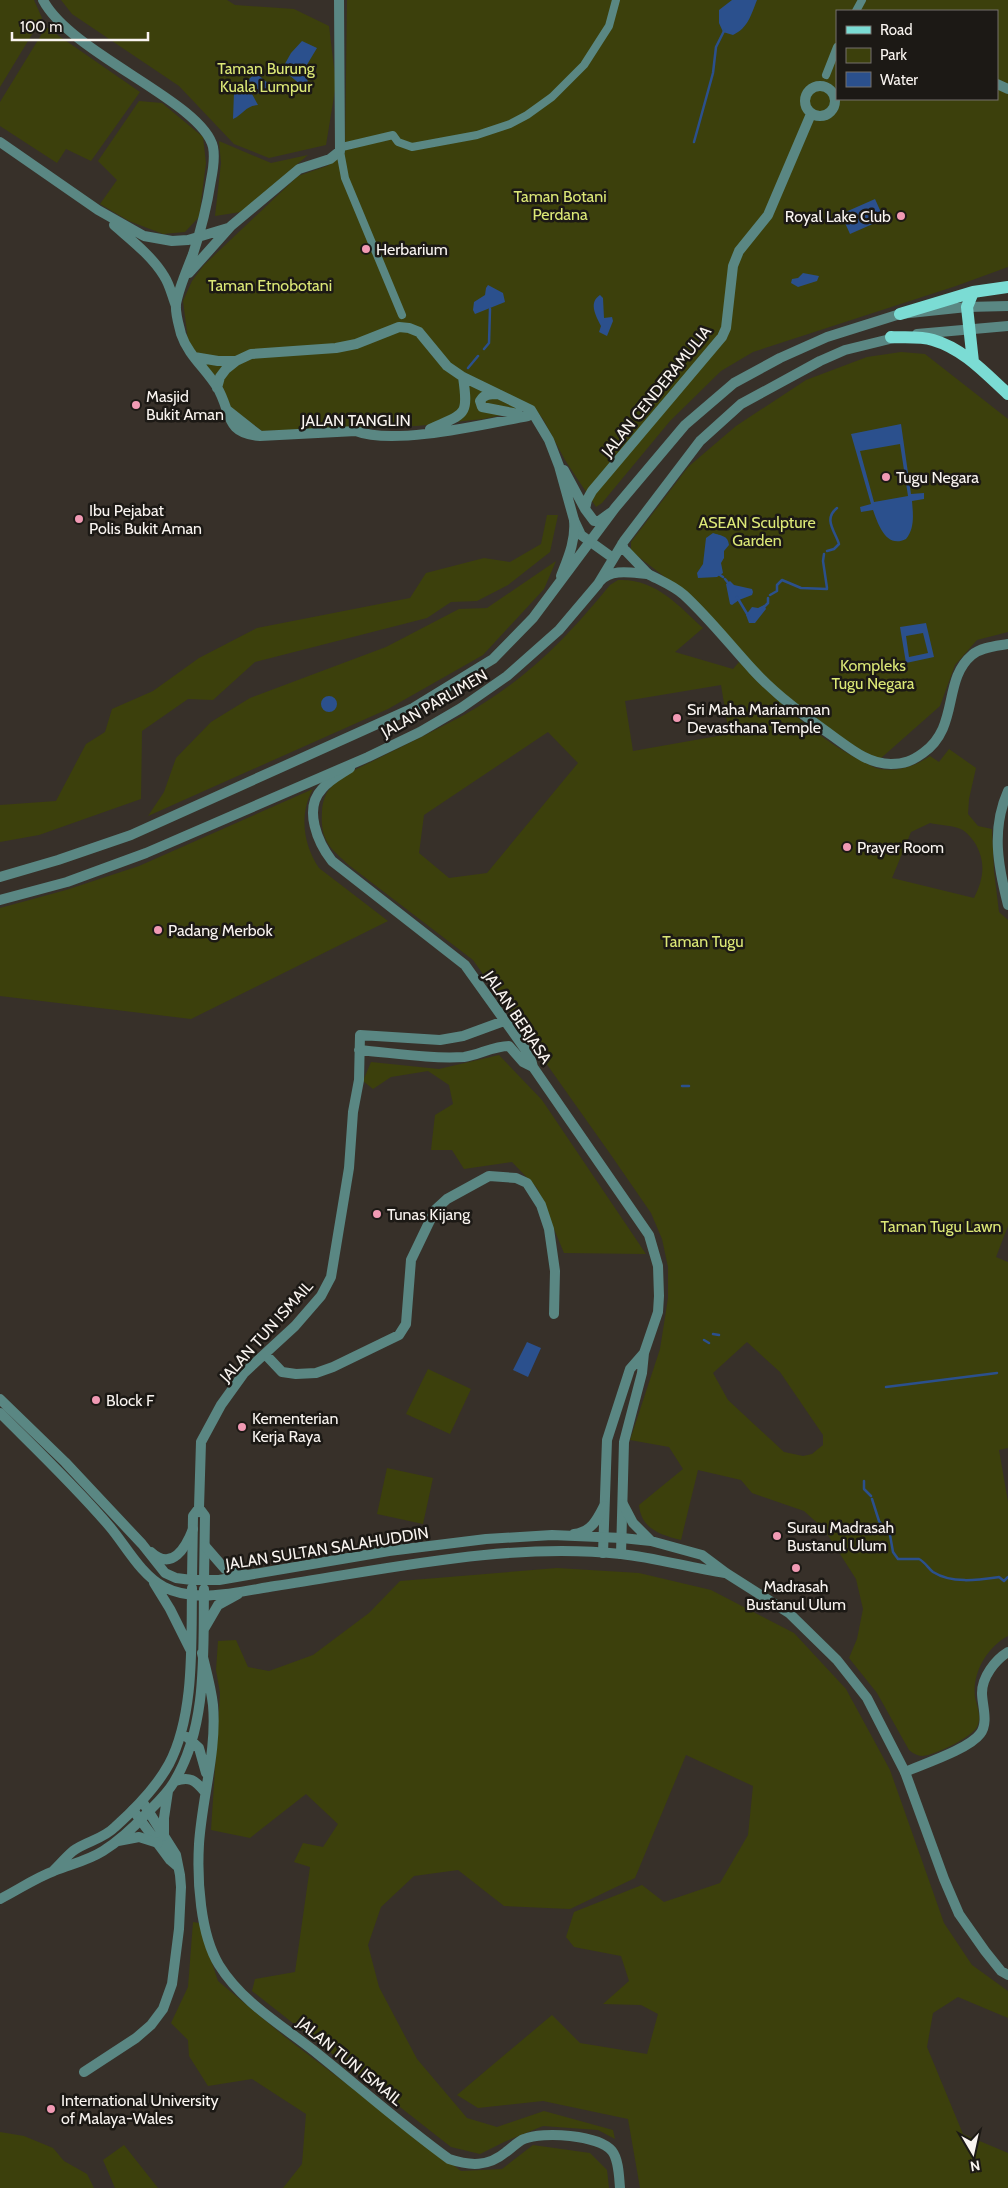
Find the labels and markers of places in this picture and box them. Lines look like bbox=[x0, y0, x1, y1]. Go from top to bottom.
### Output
place label: Royal Lake Club bbox=[785, 207, 891, 226]
marker: Royal Lake Club bbox=[895, 210, 907, 222]
place label: Herbarium bbox=[376, 240, 448, 259]
marker: Herbarium bbox=[360, 243, 372, 255]
place label: Masjid Bukit Aman bbox=[146, 387, 224, 424]
marker: Masjid Bukit Aman bbox=[130, 399, 142, 411]
place label: Tugu Negara bbox=[896, 468, 979, 487]
marker: Tugu Negara bbox=[880, 471, 892, 483]
place label: Ibu Pejabat Polis Bukit Aman bbox=[89, 501, 202, 538]
marker: Ibu Pejabat Polis Bukit Aman bbox=[73, 513, 85, 525]
place label: Sri Maha Mariamman Devasthana Temple bbox=[687, 700, 830, 737]
marker: Sri Maha Mariamman Devasthana Temple bbox=[671, 712, 683, 724]
place label: Prayer Room bbox=[857, 838, 944, 857]
marker: Prayer Room bbox=[841, 841, 853, 853]
place label: Padang Merbok bbox=[168, 921, 273, 940]
marker: Padang Merbok bbox=[152, 924, 164, 936]
place label: Tunas Kijang bbox=[387, 1205, 471, 1224]
marker: Tunas Kijang bbox=[371, 1208, 383, 1220]
place label: Block F bbox=[106, 1391, 155, 1410]
marker: Block F bbox=[90, 1394, 102, 1406]
place label: Kementerian Kerja Raya bbox=[252, 1409, 338, 1446]
marker: Kementerian Kerja Raya bbox=[236, 1421, 248, 1433]
place label: Surau Madrasah Bustanul Ulum bbox=[787, 1518, 894, 1555]
marker: Surau Madrasah Bustanul Ulum bbox=[771, 1530, 783, 1542]
marker: Madrasah Bustanul Ulum bbox=[790, 1562, 802, 1574]
place label: Madrasah Bustanul Ulum bbox=[746, 1577, 846, 1614]
place label: International University of Malaya-Wales bbox=[61, 2091, 219, 2128]
marker: International University of Malaya-Wales bbox=[45, 2103, 57, 2115]

